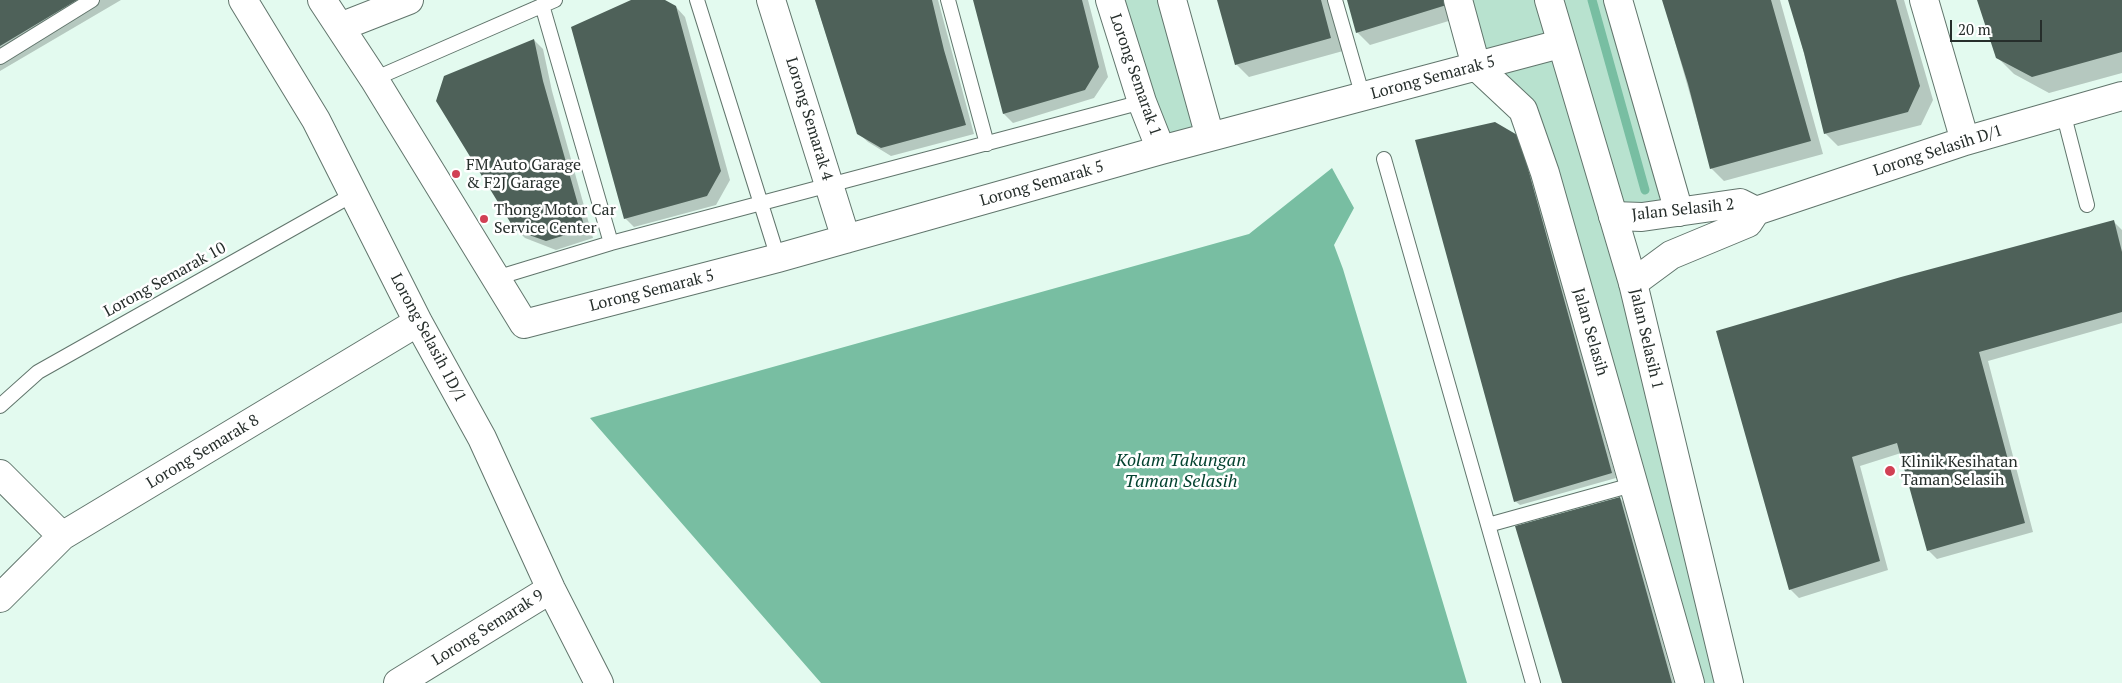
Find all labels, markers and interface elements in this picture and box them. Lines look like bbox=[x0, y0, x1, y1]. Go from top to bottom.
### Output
scale bar bbox=[1952, 10, 2044, 42]
street label: Lorong Semarak 1 bbox=[1105, 11, 1165, 139]
text: 20 m bbox=[1958, 19, 1991, 39]
street label: Lorong Semarak 5 bbox=[1369, 52, 1497, 104]
street label: Lorong Semarak 4 bbox=[781, 55, 837, 183]
street label: Lorong Selasih D/1 bbox=[1871, 121, 2005, 181]
place label: FM Auto Garage & F2J Garage bbox=[466, 155, 581, 193]
street label: Lorong Semarak 5 bbox=[978, 157, 1106, 211]
marker: FM Auto Garage & F2J Garage bbox=[450, 168, 462, 180]
street label: Jalan Selasih 2 bbox=[1631, 195, 1735, 225]
place label: Thong Motor Car Service Center bbox=[494, 200, 616, 238]
marker: Thong Motor Car Service Center bbox=[478, 213, 490, 225]
street label: Lorong Semarak 10 bbox=[101, 239, 229, 321]
street label: Lorong Semarak 5 bbox=[588, 266, 716, 316]
street label: Lorong Selasih 1D/1 bbox=[386, 270, 470, 406]
street label: Jalan Selasih bbox=[1568, 286, 1612, 378]
street label: Jalan Selasih 1 bbox=[1625, 287, 1667, 391]
street label: Lorong Semarak 8 bbox=[143, 411, 263, 493]
water label: Kolam Takungan Taman Selasih bbox=[1116, 450, 1246, 492]
place label: Klinik Kesihatan Taman Selasih bbox=[1901, 452, 2018, 490]
marker: Klinik Kesihatan Taman Selasih bbox=[1883, 464, 1897, 478]
street label: Lorong Semarak 9 bbox=[429, 586, 547, 670]

